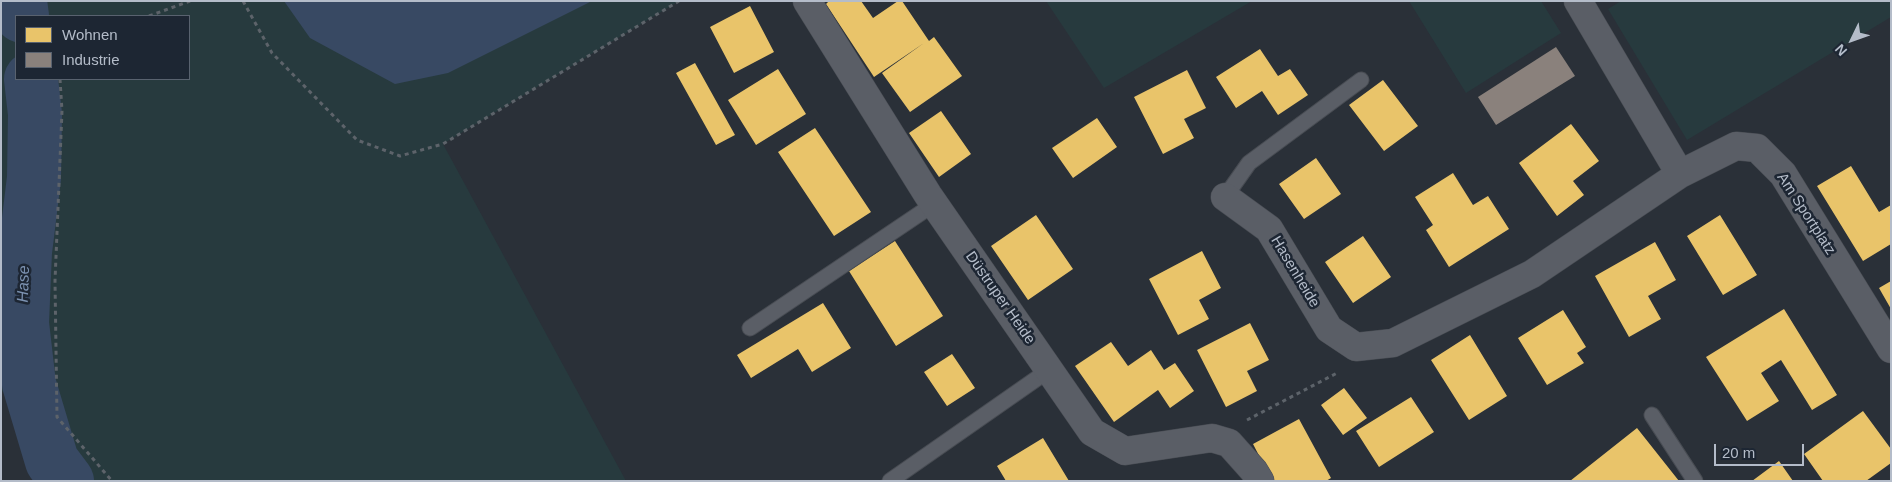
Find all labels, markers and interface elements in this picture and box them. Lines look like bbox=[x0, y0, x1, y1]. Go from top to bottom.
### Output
legend bbox=[15, 15, 190, 80]
north arrow bbox=[1827, 15, 1877, 65]
text: Wohnen bbox=[62, 26, 118, 43]
text: N bbox=[1832, 41, 1850, 59]
text: Industrie bbox=[62, 51, 120, 68]
street label: Am Sportplatz bbox=[1773, 170, 1839, 258]
street label: Hasenheide bbox=[1267, 233, 1323, 311]
street label: Düstruper Heide bbox=[961, 248, 1039, 348]
water label: Hase bbox=[14, 265, 34, 303]
scale bar bbox=[1717, 434, 1807, 466]
text: 20 m bbox=[1722, 444, 1755, 461]

